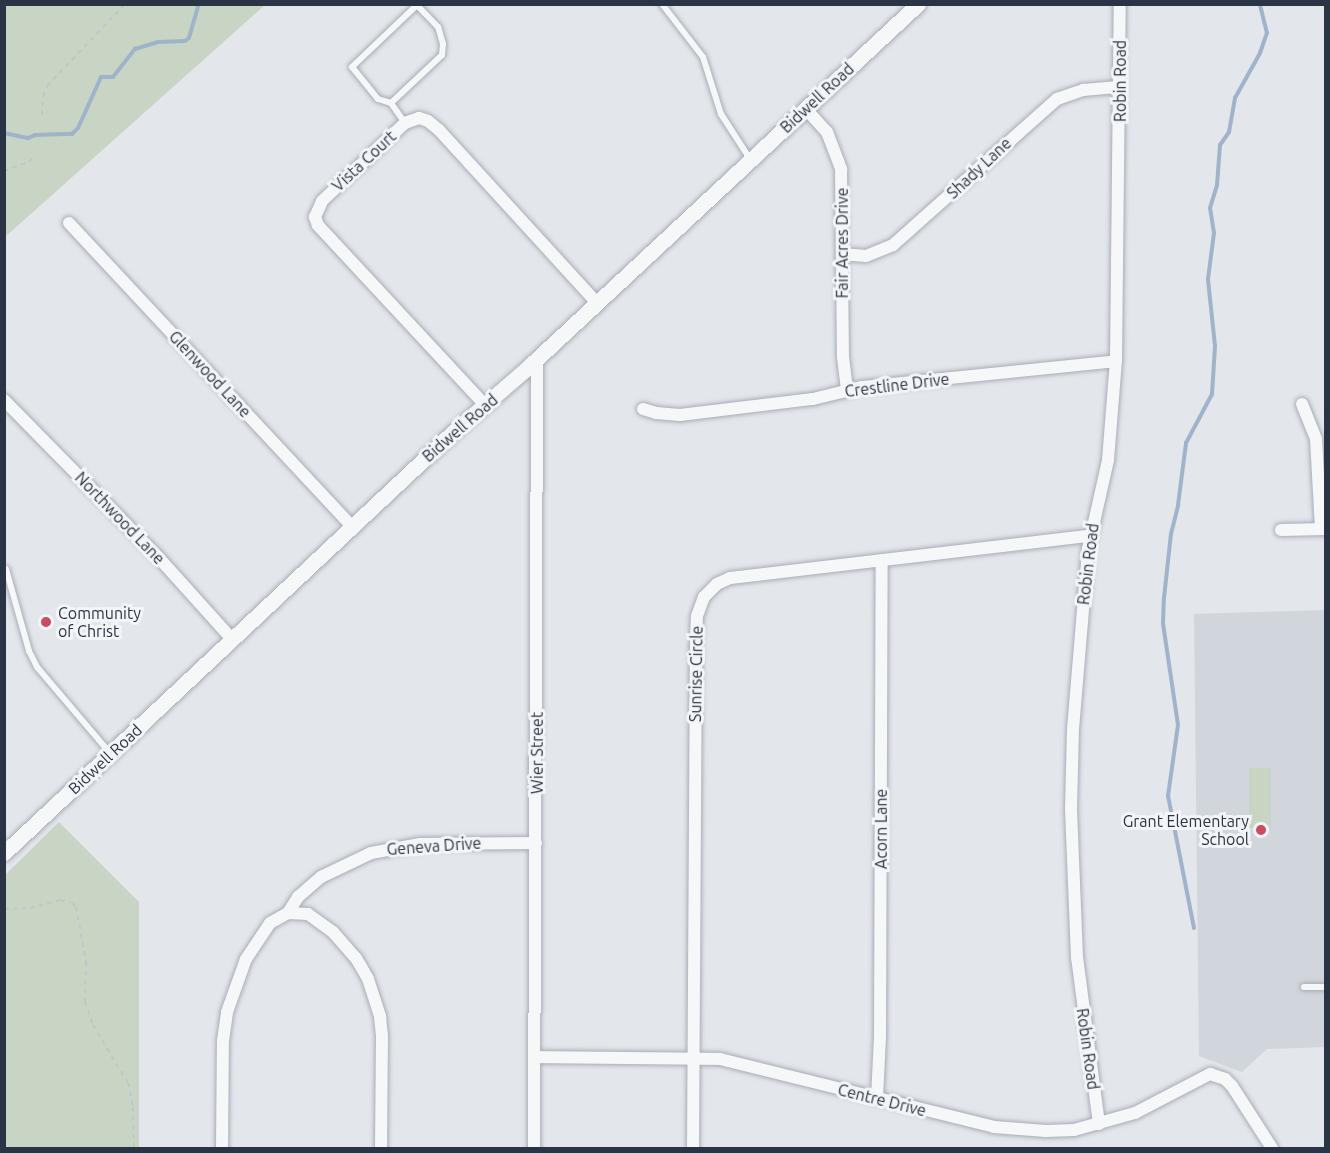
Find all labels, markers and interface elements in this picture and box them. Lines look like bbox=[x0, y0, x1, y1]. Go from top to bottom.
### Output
street label: Robin Road bbox=[1110, 40, 1130, 122]
street label: Bidwell Road bbox=[776, 59, 858, 137]
street label: Vista Court bbox=[328, 127, 400, 195]
street label: Shady Lane bbox=[943, 133, 1015, 203]
street label: Fair Acres Drive bbox=[832, 188, 852, 298]
street label: Glenwood Lane bbox=[165, 327, 255, 421]
street label: Crestline Drive bbox=[843, 369, 951, 401]
street label: Bidwell Road bbox=[418, 390, 502, 466]
street label: Northwood Lane bbox=[71, 468, 169, 568]
street label: Robin Road bbox=[1073, 522, 1103, 606]
place label: Community of Christ bbox=[58, 603, 141, 641]
marker: Community of Christ bbox=[39, 615, 53, 629]
street label: Sunrise Circle bbox=[686, 626, 706, 722]
street label: Wier Street bbox=[527, 712, 547, 794]
street label: Bidwell Road bbox=[64, 720, 146, 798]
street label: Acorn Lane bbox=[871, 789, 891, 869]
place label: Grant Elementary School bbox=[1123, 811, 1249, 849]
marker: Grant Elementary School bbox=[1254, 823, 1268, 837]
street label: Geneva Drive bbox=[386, 833, 482, 859]
street label: Robin Road bbox=[1073, 1007, 1103, 1091]
street label: Centre Drive bbox=[836, 1080, 928, 1120]

